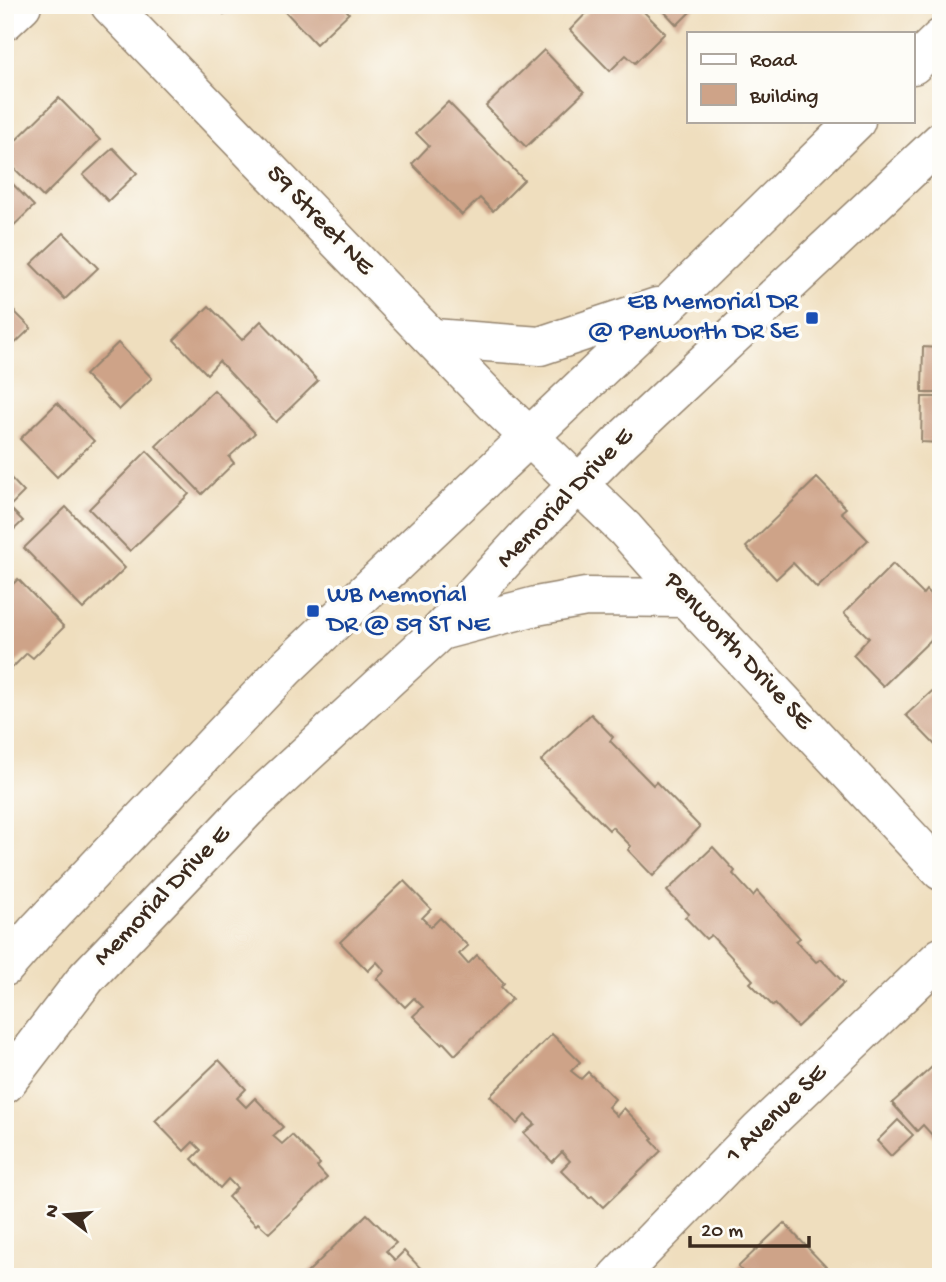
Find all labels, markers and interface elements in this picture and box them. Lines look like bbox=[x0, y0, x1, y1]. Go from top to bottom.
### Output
legend bbox=[687, 32, 914, 122]
text: Road bbox=[750, 50, 798, 75]
text: Building bbox=[749, 86, 819, 111]
street label: 59 Street NE bbox=[259, 159, 380, 283]
place label: EB Memorial DR @ Penworth DR SE bbox=[587, 288, 799, 349]
marker: EB Memorial DR @ Penworth DR SE bbox=[804, 310, 820, 326]
street label: Memorial Drive E bbox=[491, 422, 641, 576]
street label: Penworth Drive SE bbox=[655, 566, 819, 738]
place label: WB Memorial DR @ 59 ST NE bbox=[325, 581, 491, 642]
marker: WB Memorial DR @ 59 ST NE bbox=[305, 603, 321, 619]
street label: Memorial Drive E bbox=[88, 820, 238, 974]
street label: 1 Avenue SE bbox=[719, 1058, 835, 1172]
north arrow bbox=[32, 1180, 102, 1250]
text: N bbox=[40, 1202, 66, 1220]
scale bar bbox=[690, 1205, 810, 1249]
text: 20 m bbox=[701, 1220, 743, 1245]

